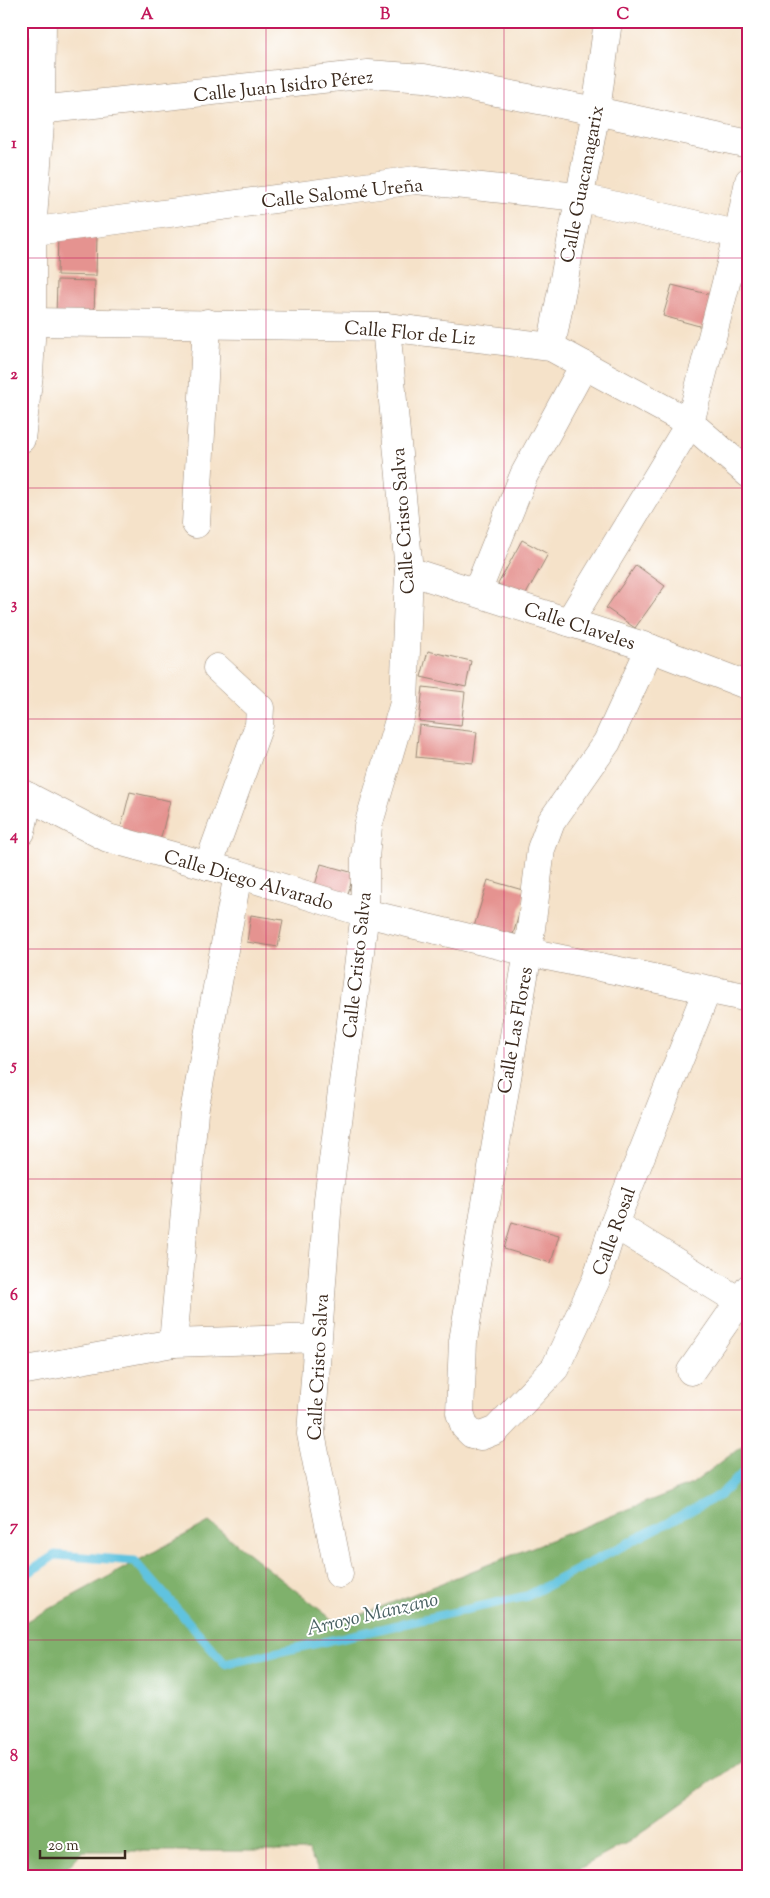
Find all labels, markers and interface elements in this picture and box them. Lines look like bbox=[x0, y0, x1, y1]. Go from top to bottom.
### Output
text: A bbox=[141, 4, 154, 27]
text: B bbox=[380, 4, 390, 27]
text: C bbox=[617, 4, 630, 27]
street label: Calle Juan Isidro Pérez bbox=[192, 65, 374, 110]
street label: Calle Guacanagarix bbox=[555, 103, 612, 266]
text: 1 bbox=[11, 133, 17, 156]
street label: Calle Salomé Ureña bbox=[260, 173, 425, 216]
street label: Calle Flor de Liz bbox=[343, 315, 477, 354]
text: 2 bbox=[10, 364, 18, 387]
street label: Calle Cristo Salva bbox=[386, 446, 423, 595]
text: 3 bbox=[11, 594, 18, 617]
street label: Calle Claveles bbox=[520, 597, 638, 658]
text: 4 bbox=[9, 825, 18, 848]
street label: Calle Diego Alvarado bbox=[160, 844, 336, 919]
street label: Calle Cristo Salva bbox=[337, 891, 380, 1040]
street label: Calle Las Flores bbox=[492, 965, 541, 1096]
text: 5 bbox=[9, 1055, 17, 1078]
street label: Calle Rosal bbox=[587, 1184, 644, 1280]
text: 6 bbox=[10, 1285, 18, 1308]
street label: Calle Cristo Salva bbox=[302, 1293, 337, 1441]
text: 7 bbox=[10, 1516, 19, 1539]
water label: Arroyo Manzano bbox=[304, 1586, 441, 1645]
text: 8 bbox=[10, 1746, 18, 1769]
scale bar bbox=[40, 1828, 125, 1860]
text: 20 m bbox=[48, 1836, 79, 1857]

